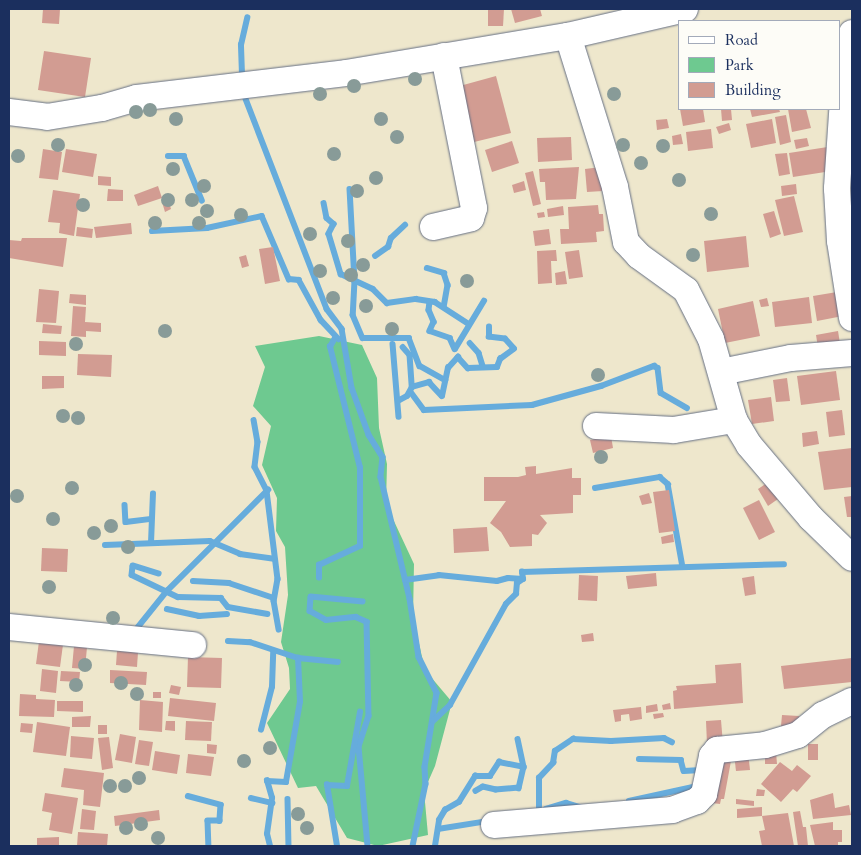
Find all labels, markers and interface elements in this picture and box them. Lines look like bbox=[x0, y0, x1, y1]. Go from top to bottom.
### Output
legend bbox=[678, 20, 841, 110]
text: Road bbox=[725, 30, 758, 50]
text: Park bbox=[725, 55, 754, 75]
text: Building bbox=[725, 80, 781, 100]

